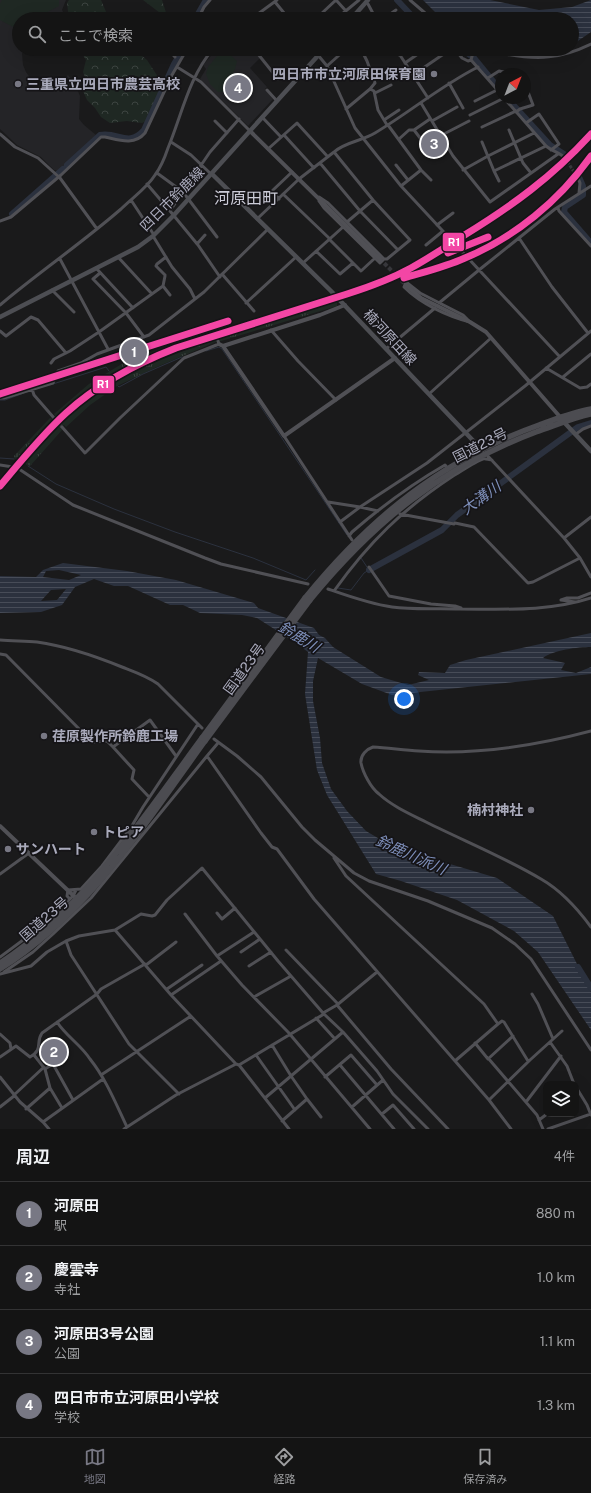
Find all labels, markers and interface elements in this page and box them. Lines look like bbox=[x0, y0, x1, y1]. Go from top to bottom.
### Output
search box bbox=[12, 12, 579, 56]
icon: search bbox=[26, 23, 48, 45]
text: ここで検索 bbox=[58, 27, 133, 44]
place label: 四日市市立河原田保育園 bbox=[272, 66, 426, 82]
north arrow bbox=[495, 68, 531, 104]
marker: 四日市市立河原田保育園 bbox=[429, 69, 439, 79]
pin: 4 bbox=[225, 73, 251, 103]
place label: 三重県立四日市農芸高校 bbox=[26, 76, 180, 92]
marker: 三重県立四日市農芸高校 bbox=[13, 79, 23, 89]
pin: 3 bbox=[421, 129, 447, 159]
street label: 四日市鈴鹿線 bbox=[137, 164, 207, 234]
district label: 河原田町 bbox=[214, 189, 278, 208]
line badge: R1 bbox=[442, 232, 465, 252]
text: R1 bbox=[448, 236, 460, 248]
street label: 楠河原田線 bbox=[360, 306, 420, 368]
pin: 1 bbox=[121, 337, 147, 367]
line badge: R1 bbox=[92, 375, 115, 394]
text: R1 bbox=[97, 378, 109, 390]
street label: 国道23号 bbox=[450, 424, 510, 466]
water label: 大溝川 bbox=[458, 476, 506, 518]
water label: 鈴鹿川 bbox=[276, 618, 325, 656]
street label: 国道23号 bbox=[220, 640, 268, 698]
your location bbox=[394, 689, 414, 709]
place label: 荏原製作所鈴鹿工場 bbox=[52, 728, 178, 744]
marker: 荏原製作所鈴鹿工場 bbox=[39, 731, 49, 741]
place label: 楠村神社 bbox=[467, 802, 523, 818]
marker: 楠村神社 bbox=[526, 805, 536, 815]
place label: トピア bbox=[102, 824, 144, 840]
marker: トピア bbox=[89, 827, 99, 837]
water label: 鈴鹿川派川 bbox=[373, 832, 451, 878]
place label: サンハート bbox=[16, 841, 86, 857]
marker: サンハート bbox=[3, 844, 13, 854]
street label: 国道23号 bbox=[16, 894, 72, 944]
pin: 2 bbox=[41, 1037, 67, 1067]
map controls bbox=[543, 1081, 579, 1117]
button: layers bbox=[543, 1081, 579, 1117]
text: 周辺 bbox=[16, 1147, 50, 1167]
text: 4件 bbox=[554, 1149, 575, 1164]
text: 河原田 bbox=[54, 1197, 99, 1214]
text: 1 bbox=[26, 1206, 32, 1221]
text: 880 m bbox=[536, 1206, 575, 1221]
text: 駅 bbox=[54, 1218, 67, 1233]
text: 慶雲寺 bbox=[54, 1261, 99, 1278]
text: 2 bbox=[25, 1270, 33, 1285]
text: 1.0 km bbox=[537, 1270, 575, 1285]
text: 寺社 bbox=[54, 1282, 80, 1297]
text: 河原田3号公園 bbox=[54, 1325, 154, 1342]
text: 3 bbox=[25, 1334, 33, 1349]
text: 1.1 km bbox=[540, 1334, 575, 1349]
text: 公園 bbox=[54, 1346, 80, 1361]
text: 四日市市立河原田小学校 bbox=[54, 1389, 219, 1406]
text: 4 bbox=[25, 1398, 33, 1413]
text: 1.3 km bbox=[537, 1398, 575, 1413]
text: 学校 bbox=[54, 1410, 80, 1425]
tab: 地図 bbox=[84, 1446, 106, 1486]
tab: 経路 bbox=[273, 1446, 295, 1486]
tab: 保存済み bbox=[463, 1446, 507, 1486]

